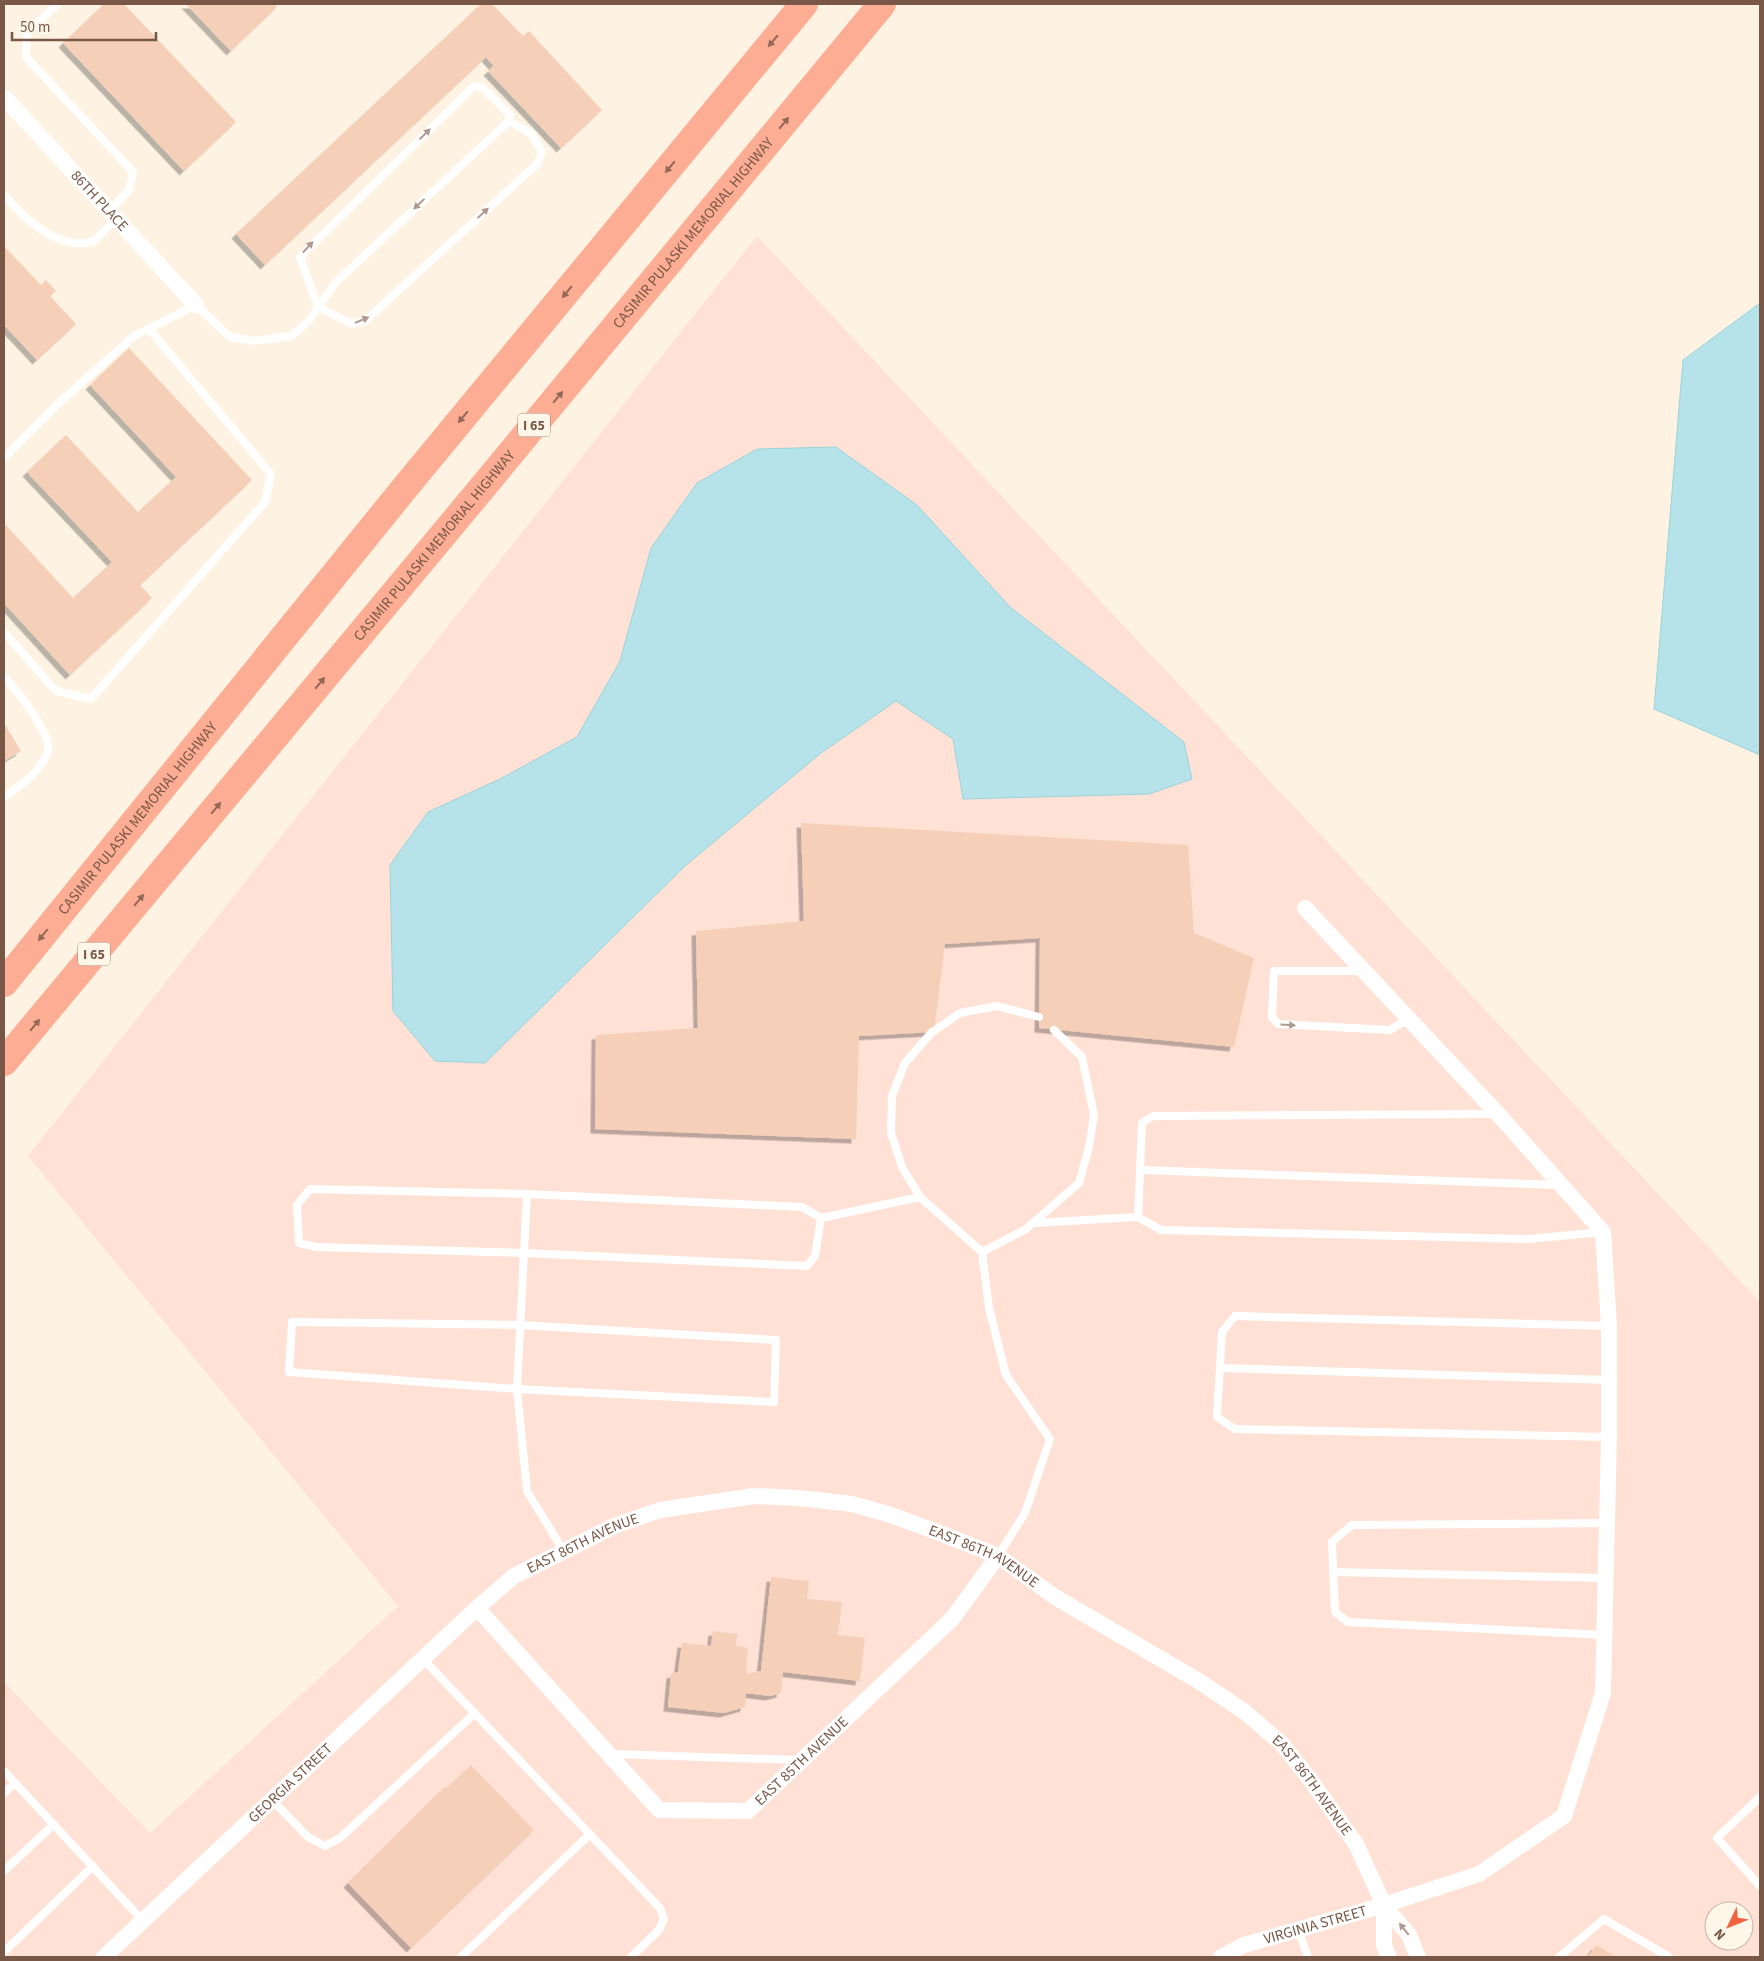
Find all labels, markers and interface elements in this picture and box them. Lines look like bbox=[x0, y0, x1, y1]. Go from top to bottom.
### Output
scale bar bbox=[12, 10, 156, 42]
text: 50 m bbox=[20, 17, 50, 38]
one-way arrow bbox=[768, 35, 779, 48]
one-way arrow bbox=[778, 117, 789, 130]
one-way arrow bbox=[418, 128, 430, 140]
street label: CASIMIR PULASKI MEMORIAL HIGHWAY bbox=[608, 132, 779, 333]
one-way arrow bbox=[664, 160, 676, 172]
street label: 86TH PLACE bbox=[66, 166, 133, 236]
one-way arrow bbox=[413, 198, 425, 210]
one-way arrow bbox=[476, 207, 488, 219]
one-way arrow bbox=[302, 242, 314, 254]
one-way arrow bbox=[561, 285, 572, 298]
one-way arrow bbox=[355, 316, 369, 324]
one-way arrow bbox=[552, 390, 563, 403]
one-way arrow bbox=[458, 411, 469, 424]
road number: I 65 bbox=[518, 414, 550, 436]
street label: CASIMIR PULASKI MEMORIAL HIGHWAY bbox=[349, 445, 521, 646]
one-way arrow bbox=[314, 677, 325, 690]
street label: CASIMIR PULASKI MEMORIAL HIGHWAY bbox=[53, 717, 223, 920]
one-way arrow bbox=[210, 803, 222, 815]
one-way arrow bbox=[134, 894, 145, 907]
one-way arrow bbox=[38, 928, 49, 941]
road number: I 65 bbox=[78, 942, 110, 966]
one-way arrow bbox=[29, 1019, 41, 1031]
one-way arrow bbox=[1281, 1021, 1297, 1029]
street label: EAST 86TH AVENUE bbox=[523, 1508, 642, 1579]
street label: EAST 86TH AVENUE bbox=[926, 1520, 1043, 1593]
street label: EAST 85TH AVENUE bbox=[750, 1712, 853, 1811]
street label: EAST 86TH AVENUE bbox=[1267, 1730, 1357, 1840]
street label: GEORGIA STREET bbox=[244, 1738, 337, 1828]
street label: VIRGINIA STREET bbox=[1261, 1900, 1369, 1950]
north arrow bbox=[1704, 1901, 1754, 1951]
one-way arrow bbox=[1398, 1923, 1409, 1936]
text: N bbox=[1710, 1924, 1731, 1944]

